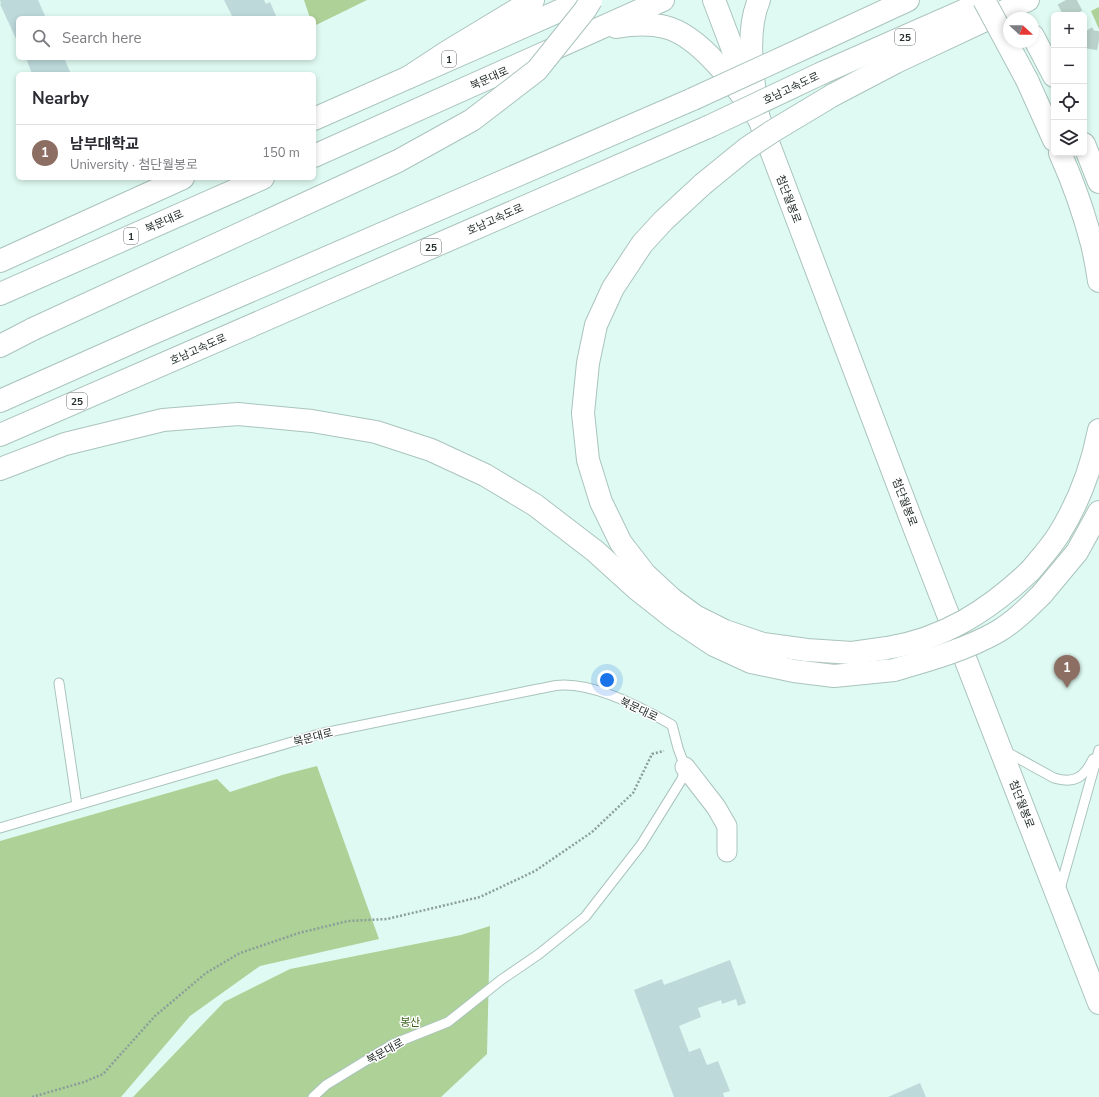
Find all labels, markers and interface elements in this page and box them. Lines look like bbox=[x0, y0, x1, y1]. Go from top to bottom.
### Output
north arrow bbox=[1003, 12, 1039, 48]
map controls bbox=[1051, 12, 1087, 156]
button: + bbox=[1051, 12, 1087, 48]
search box bbox=[16, 16, 316, 60]
icon: search bbox=[30, 27, 52, 49]
text: Search here bbox=[62, 28, 142, 48]
road number: 25 bbox=[895, 29, 915, 45]
button: − bbox=[1051, 48, 1087, 84]
road number: 1 bbox=[442, 51, 456, 67]
street label: 북문대로 bbox=[468, 63, 511, 94]
street label: 호남고속도로 bbox=[761, 69, 822, 108]
button: locate bbox=[1051, 84, 1087, 120]
text: Nearby bbox=[32, 87, 89, 110]
button: layers bbox=[1051, 120, 1087, 156]
text: 남부대학교 bbox=[70, 134, 139, 154]
text: 1 bbox=[41, 144, 49, 162]
text: 150 m bbox=[262, 144, 300, 162]
text: University · 첨단월봉로 bbox=[70, 156, 198, 174]
street label: 첨단월봉로 bbox=[772, 173, 805, 225]
street label: 호남고속도로 bbox=[464, 200, 526, 239]
street label: 북문대로 bbox=[143, 206, 186, 237]
road number: 1 bbox=[124, 228, 138, 244]
road number: 25 bbox=[421, 239, 441, 255]
street label: 호남고속도로 bbox=[167, 330, 229, 369]
road number: 25 bbox=[67, 393, 87, 409]
street label: 첨단월봉로 bbox=[888, 476, 921, 528]
pin: 1 bbox=[1054, 655, 1080, 688]
your location bbox=[597, 670, 617, 690]
street label: 북문대로 bbox=[617, 694, 660, 725]
street label: 북문대로 bbox=[292, 725, 335, 750]
street label: 첨단월봉로 bbox=[1005, 778, 1038, 830]
park label: 봉산 bbox=[400, 1015, 420, 1030]
street label: 북문대로 bbox=[364, 1035, 407, 1068]

